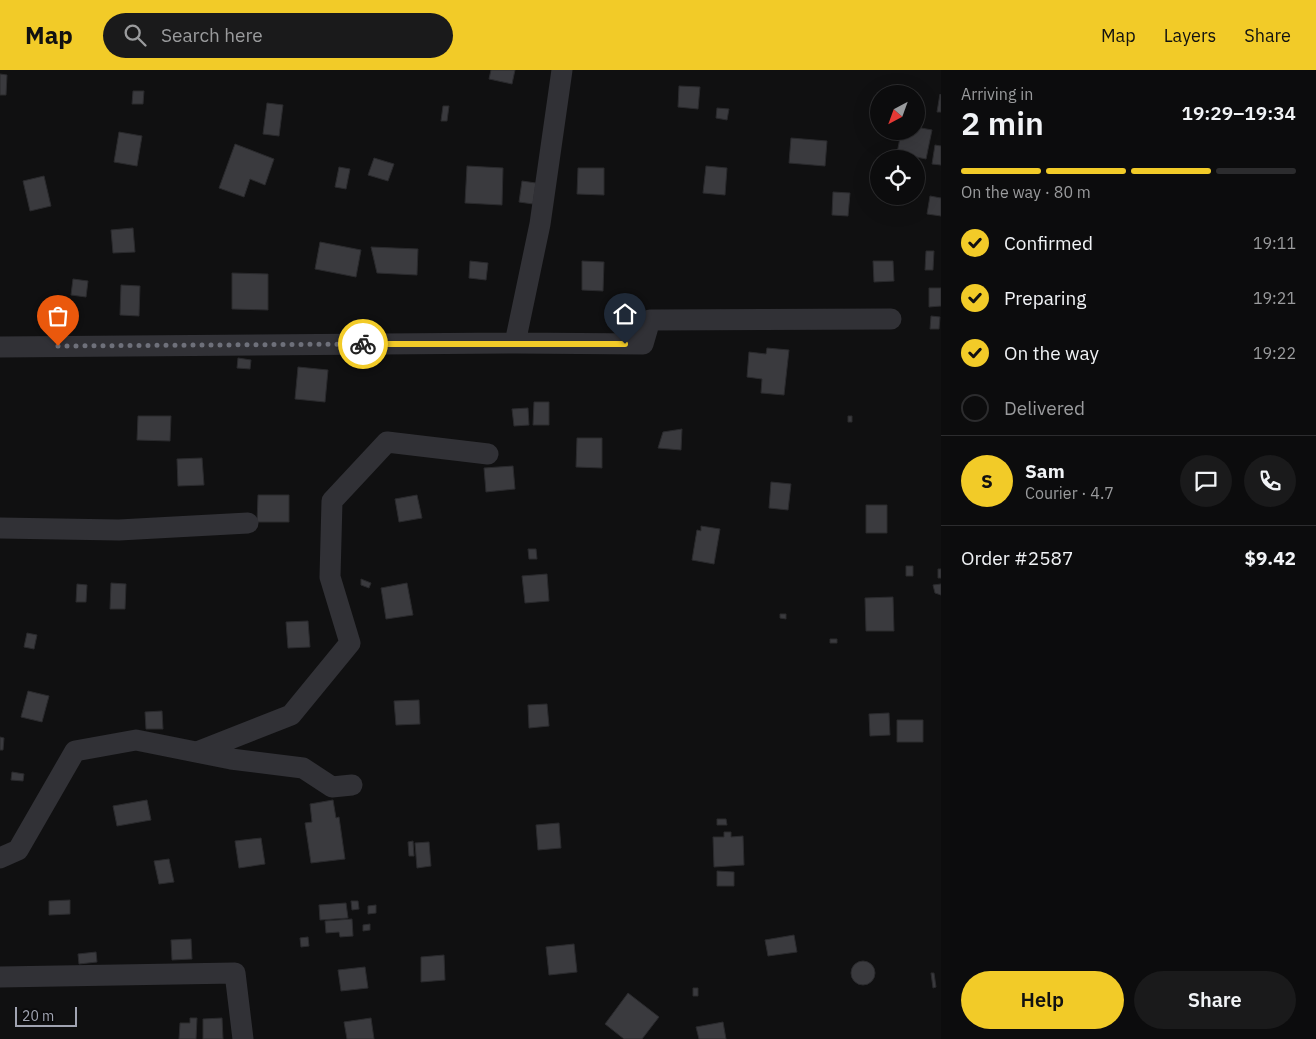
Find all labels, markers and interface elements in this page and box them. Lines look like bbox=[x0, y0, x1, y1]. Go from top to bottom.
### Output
search box bbox=[103, 13, 453, 58]
text: Map bbox=[25, 19, 73, 51]
icon: search bbox=[121, 21, 149, 49]
text: Search here bbox=[161, 23, 263, 47]
text: Map bbox=[1101, 24, 1136, 47]
text: Layers bbox=[1164, 24, 1216, 47]
text: Share bbox=[1244, 24, 1291, 47]
text: Arriving in bbox=[961, 84, 1033, 104]
north arrow bbox=[870, 85, 925, 140]
map controls bbox=[870, 85, 925, 205]
text: 19:29–19:34 bbox=[1182, 101, 1296, 125]
text: 2 min bbox=[961, 102, 1044, 144]
button: locate bbox=[870, 150, 925, 205]
text: On the way · 80 m bbox=[961, 182, 1091, 202]
icon: check bbox=[961, 229, 989, 257]
text: Confirmed bbox=[1004, 231, 1093, 255]
text: 19:11 bbox=[1253, 233, 1296, 253]
icon: check bbox=[961, 284, 989, 312]
text: Preparing bbox=[1004, 286, 1086, 310]
text: 19:21 bbox=[1253, 288, 1296, 308]
pin bbox=[604, 293, 646, 344]
pin bbox=[37, 295, 79, 346]
icon: home bbox=[611, 300, 639, 328]
icon: bag bbox=[44, 302, 72, 330]
courier bbox=[338, 319, 388, 369]
icon: bike bbox=[349, 330, 377, 358]
icon: check bbox=[961, 339, 989, 367]
text: On the way bbox=[1004, 341, 1099, 365]
text: 19:22 bbox=[1253, 343, 1296, 363]
text: Delivered bbox=[1004, 396, 1085, 420]
button: chat bbox=[1180, 455, 1232, 507]
button: phone bbox=[1244, 455, 1296, 507]
text: Sam bbox=[1025, 459, 1065, 483]
text: S bbox=[981, 469, 993, 493]
text: Courier · 4.7 bbox=[1025, 483, 1114, 503]
text: Order #2587 bbox=[961, 546, 1073, 570]
text: $9.42 bbox=[1244, 546, 1296, 570]
button: Help bbox=[961, 971, 1124, 1029]
button: Share bbox=[1134, 971, 1296, 1029]
scale bar bbox=[15, 1004, 78, 1027]
text: 20 m bbox=[22, 1007, 54, 1025]

